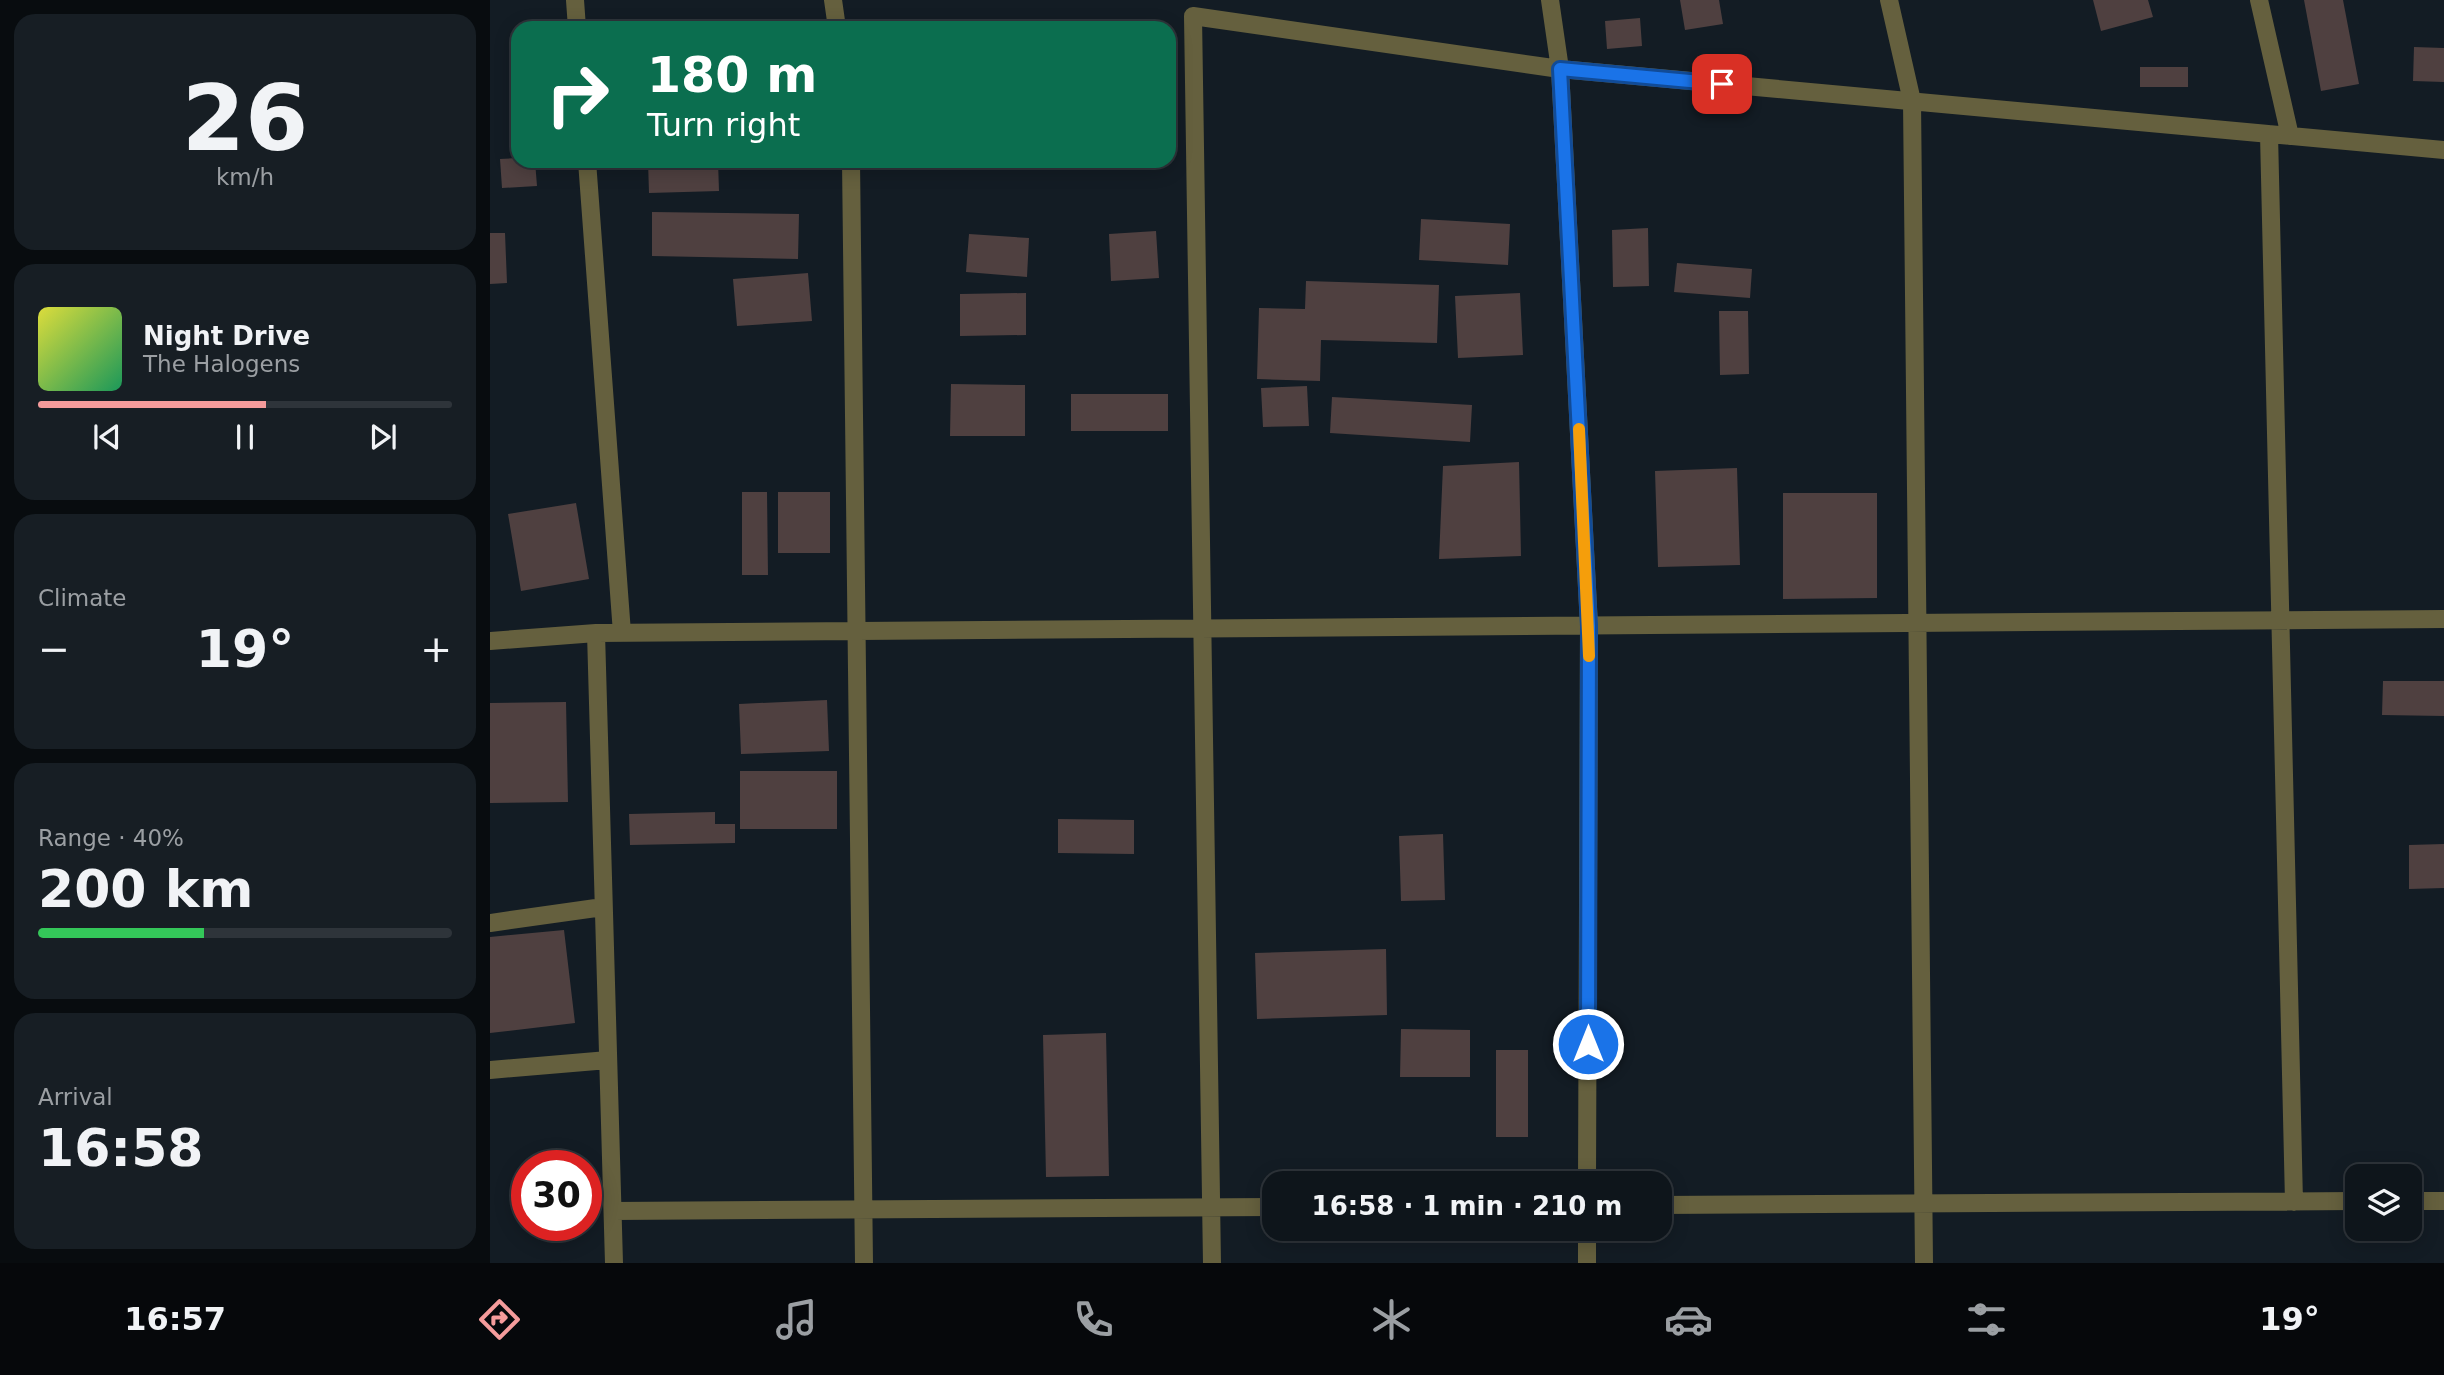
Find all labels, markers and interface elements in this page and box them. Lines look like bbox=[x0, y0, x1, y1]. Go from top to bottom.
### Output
text: 180 m bbox=[647, 47, 817, 104]
icon: right bbox=[532, 49, 623, 140]
pin bbox=[1692, 54, 1752, 114]
icon: arrive bbox=[1703, 65, 1741, 103]
text: 26 bbox=[182, 66, 308, 171]
text: Turn right bbox=[647, 106, 800, 144]
text: km/h bbox=[216, 164, 274, 190]
text: Night Drive bbox=[143, 321, 310, 351]
text: The Halogens bbox=[143, 351, 300, 377]
icon: previous bbox=[88, 418, 126, 456]
icon: pause bbox=[226, 418, 264, 456]
icon: next bbox=[364, 418, 402, 456]
text: Climate bbox=[38, 585, 127, 611]
text: 19° bbox=[196, 619, 294, 679]
text: − bbox=[38, 627, 70, 671]
text: + bbox=[420, 627, 452, 671]
text: Range · 40% bbox=[38, 825, 184, 851]
text: 200 km bbox=[38, 859, 253, 919]
position arrow bbox=[1551, 1007, 1625, 1081]
text: Arrival bbox=[38, 1084, 113, 1110]
text: 16:58 bbox=[38, 1118, 204, 1178]
speed limit sign: 30 bbox=[511, 1150, 602, 1241]
map controls bbox=[2345, 1164, 2422, 1241]
button: layers bbox=[2345, 1164, 2422, 1241]
text: 16:58 · 1 min · 210 m bbox=[1312, 1191, 1622, 1221]
icon: directions bbox=[475, 1295, 524, 1344]
icon: music bbox=[772, 1295, 821, 1344]
icon: phone bbox=[1069, 1295, 1118, 1344]
icon: climate bbox=[1367, 1295, 1416, 1344]
icon: car bbox=[1664, 1295, 1713, 1344]
icon: filters bbox=[1962, 1295, 2011, 1344]
text: 16:57 bbox=[124, 1300, 226, 1338]
text: 19° bbox=[2259, 1300, 2320, 1338]

